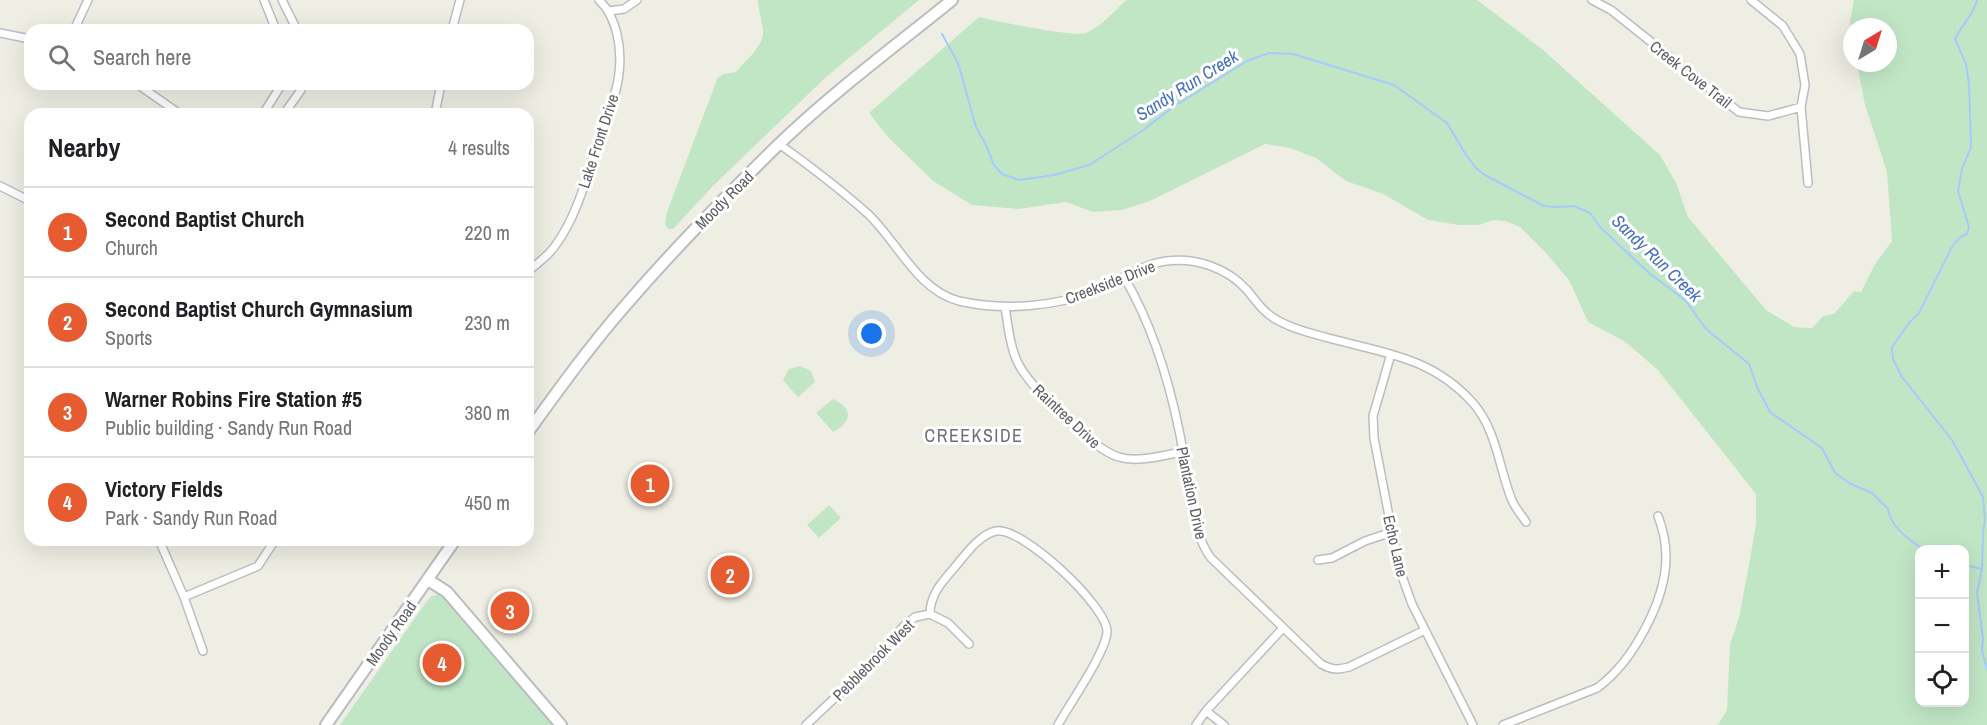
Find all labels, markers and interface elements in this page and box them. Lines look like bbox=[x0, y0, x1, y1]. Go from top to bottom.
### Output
north arrow bbox=[1843, 18, 1897, 72]
search box bbox=[24, 24, 534, 90]
street label: Creek Cove Trail bbox=[1645, 35, 1737, 113]
icon: search bbox=[45, 41, 78, 74]
text: Search here bbox=[93, 42, 191, 72]
water label: Sandy Run Creek bbox=[1131, 43, 1244, 126]
street label: Lake Front Drive bbox=[572, 91, 624, 191]
text: Nearby bbox=[48, 130, 120, 165]
text: 4 results bbox=[448, 134, 510, 161]
street label: Moody Road bbox=[690, 166, 758, 234]
text: Second Baptist Church bbox=[105, 204, 304, 234]
water label: Sandy Run Creek bbox=[1606, 209, 1708, 308]
text: 1 bbox=[63, 219, 72, 246]
text: 220 m bbox=[464, 219, 510, 246]
text: Church bbox=[105, 234, 158, 261]
street label: Creekside Drive bbox=[1062, 255, 1158, 309]
text: Second Baptist Church Gymnasium bbox=[105, 294, 413, 324]
text: 2 bbox=[63, 309, 72, 336]
text: 230 m bbox=[464, 309, 510, 336]
your location bbox=[857, 319, 886, 348]
text: Sports bbox=[105, 324, 152, 351]
street label: Raintree Drive bbox=[1028, 379, 1106, 453]
text: Warner Robins Fire Station #5 bbox=[105, 384, 362, 414]
text: 3 bbox=[63, 399, 72, 426]
text: 380 m bbox=[464, 399, 510, 426]
text: Public building · Sandy Run Road bbox=[105, 414, 352, 441]
district label: CREEKSIDE bbox=[925, 423, 1023, 448]
street label: Plantation Drive bbox=[1171, 445, 1213, 541]
pin: 1 bbox=[630, 462, 670, 506]
text: Victory Fields bbox=[105, 474, 223, 504]
text: 4 bbox=[63, 489, 72, 516]
text: 450 m bbox=[464, 489, 510, 516]
text: Park · Sandy Run Road bbox=[105, 504, 277, 531]
street label: Echo Lane bbox=[1378, 513, 1414, 579]
map controls bbox=[1915, 545, 1969, 707]
button: + bbox=[1915, 545, 1969, 599]
pin: 2 bbox=[710, 552, 750, 598]
pin: 3 bbox=[490, 588, 530, 634]
street label: Moody Road bbox=[361, 596, 421, 670]
button: − bbox=[1915, 599, 1969, 653]
street label: Pebblebrook West bbox=[827, 614, 919, 706]
pin: 4 bbox=[422, 640, 462, 686]
button: locate bbox=[1915, 653, 1969, 707]

